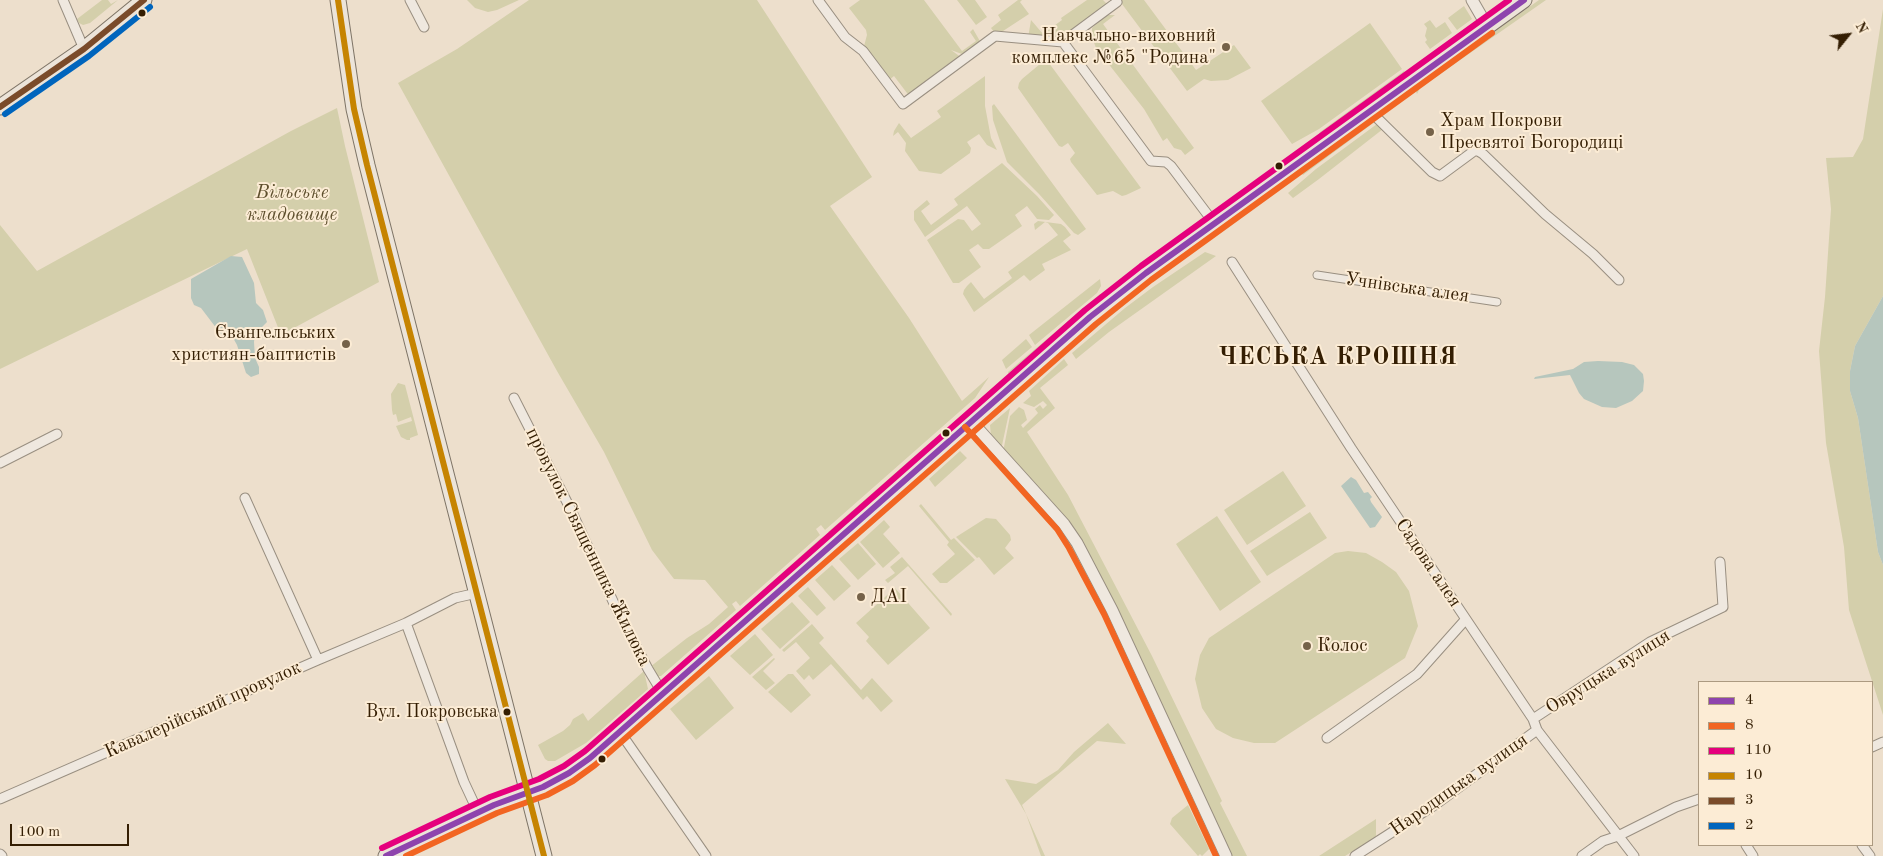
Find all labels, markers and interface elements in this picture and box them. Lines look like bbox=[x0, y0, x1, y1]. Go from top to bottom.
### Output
unlabelled marker bbox=[137, 8, 147, 18]
north arrow bbox=[1823, 10, 1873, 60]
text: N bbox=[1852, 20, 1870, 36]
place label: Навчально-виховний комплекс №65 "Родина" bbox=[1012, 25, 1216, 69]
marker: Навчально-виховний комплекс №65 "Родина" bbox=[1220, 41, 1232, 53]
place label: Храм Покрови Пресвятої Богородиці bbox=[1440, 110, 1623, 154]
marker: Храм Покрови Пресвятої Богородиці bbox=[1424, 126, 1436, 138]
unlabelled marker bbox=[1274, 161, 1284, 171]
park label: Вільське кладовище bbox=[247, 182, 337, 226]
street label: Учнівська алея bbox=[1343, 268, 1471, 308]
place label: Євангельських християн-баптистів bbox=[171, 322, 336, 366]
marker: Євангельських християн-баптистів bbox=[340, 338, 352, 350]
district label: ЧЕСЬКА КРОШНЯ bbox=[1217, 344, 1459, 372]
street label: провулок Священника Жилюка bbox=[520, 424, 656, 670]
unlabelled marker bbox=[941, 428, 951, 438]
street label: Садова алея bbox=[1390, 514, 1466, 612]
place label: ДАІ bbox=[871, 586, 907, 608]
marker: ДАІ bbox=[855, 591, 867, 603]
street label: Овруцька вулиця bbox=[1541, 625, 1675, 719]
place label: Колос bbox=[1317, 635, 1368, 657]
marker: Колос bbox=[1301, 640, 1313, 652]
street label: Кавалерійський провулок bbox=[101, 656, 305, 764]
legend bbox=[1698, 681, 1873, 846]
text: 4 bbox=[1745, 693, 1754, 708]
place label: Вул. Покровська bbox=[366, 701, 498, 723]
marker: Вул. Покровська bbox=[502, 707, 512, 717]
text: 8 bbox=[1745, 718, 1754, 733]
street label: Народицька вулиця bbox=[1386, 729, 1532, 841]
text: 110 bbox=[1745, 743, 1771, 758]
unlabelled marker bbox=[597, 754, 607, 764]
text: 10 bbox=[1745, 768, 1762, 783]
text: 3 bbox=[1745, 793, 1754, 808]
scale bar bbox=[12, 814, 131, 846]
text: 2 bbox=[1745, 818, 1754, 833]
text: 100 m bbox=[18, 825, 60, 840]

